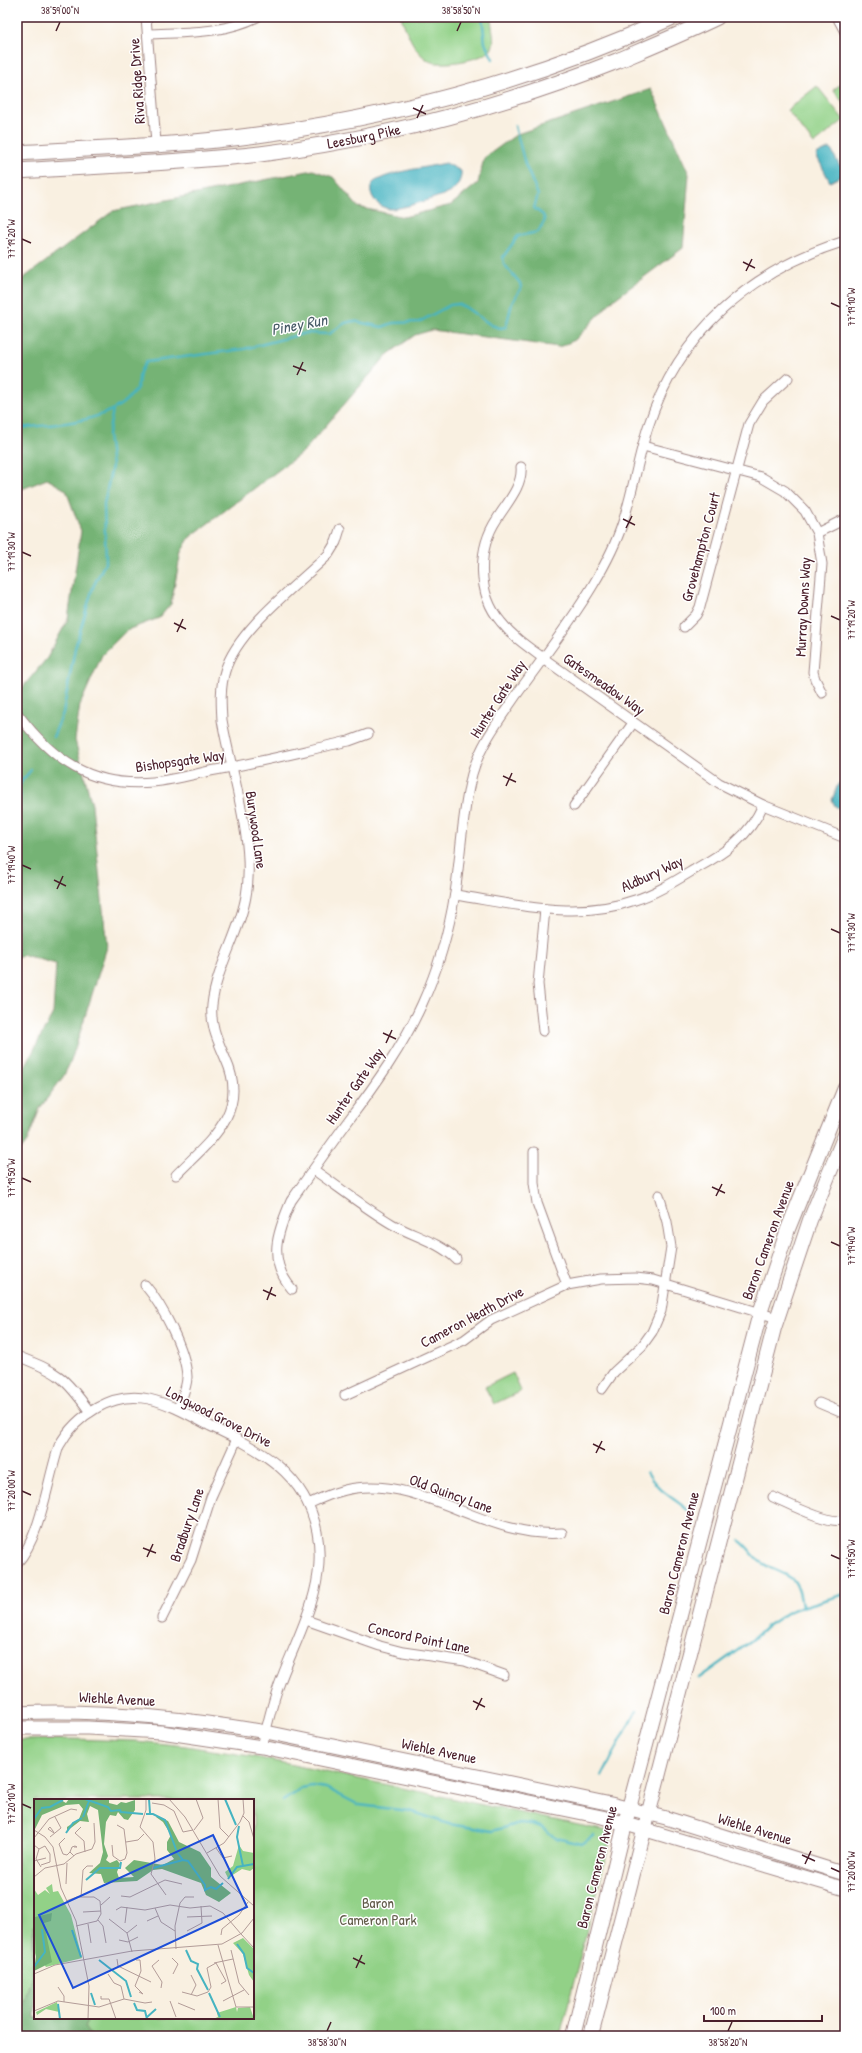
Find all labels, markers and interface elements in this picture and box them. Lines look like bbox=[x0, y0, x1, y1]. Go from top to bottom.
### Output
text: 38°59'00"N bbox=[41, 4, 79, 17]
text: 38°58'50"N bbox=[442, 4, 480, 17]
street label: Riva Ridge Drive bbox=[123, 37, 150, 125]
street label: Leesburg Pike bbox=[326, 118, 403, 154]
text: 77°19'20"W bbox=[5, 218, 18, 259]
text: 77°19'10"W bbox=[845, 287, 858, 326]
water label: Piney Run bbox=[269, 308, 330, 340]
street label: Grovehampton Court bbox=[676, 489, 725, 604]
text: 77°19'30"W bbox=[5, 532, 18, 572]
street label: Murray Downs Way bbox=[789, 557, 816, 657]
text: 77°19'20"W bbox=[845, 599, 858, 640]
street label: Gatesmeadow Way bbox=[559, 648, 650, 720]
street label: Hunter Gate Way bbox=[464, 656, 531, 742]
street label: Bishopsgate Way bbox=[134, 744, 226, 777]
street label: Burywood Lane bbox=[241, 790, 272, 870]
text: 77°19'40"W bbox=[5, 845, 18, 884]
street label: Aldbury Way bbox=[617, 850, 686, 897]
text: 77°19'30"W bbox=[845, 913, 858, 953]
street label: Hunter Gate Way bbox=[320, 1043, 389, 1128]
text: 77°19'50"W bbox=[5, 1158, 18, 1198]
street label: Baron Cameron Avenue bbox=[736, 1177, 799, 1303]
text: 77°19'40"W bbox=[845, 1226, 858, 1265]
street label: Cameron Heath Drive bbox=[416, 1280, 527, 1353]
street label: Longwood Grove Drive bbox=[163, 1381, 276, 1452]
street label: Old Quincy Lane bbox=[407, 1469, 496, 1518]
text: 77°20'00"W bbox=[5, 1470, 18, 1512]
street label: Bradbury Lane bbox=[164, 1485, 209, 1565]
street label: Baron Cameron Avenue bbox=[653, 1489, 704, 1617]
text: 77°19'50"W bbox=[845, 1539, 858, 1579]
street label: Concord Point Lane bbox=[366, 1616, 472, 1659]
street label: Wiehle Avenue bbox=[78, 1686, 156, 1711]
street label: Wiehle Avenue bbox=[400, 1732, 479, 1769]
text: 77°20'10"W bbox=[5, 1783, 18, 1824]
inset map bbox=[34, 1799, 254, 2019]
street label: Baron Cameron Avenue bbox=[571, 1803, 622, 1931]
street label: Wiehle Avenue bbox=[716, 1807, 795, 1850]
text: 77°20'00"W bbox=[845, 1851, 858, 1893]
park label: Baron Cameron Park bbox=[339, 1892, 417, 1930]
scale bar bbox=[704, 1997, 822, 2023]
text: 100 m bbox=[710, 2002, 736, 2019]
text: 38°58'30"N bbox=[308, 2036, 346, 2049]
text: 38°58'20"N bbox=[709, 2036, 747, 2049]

